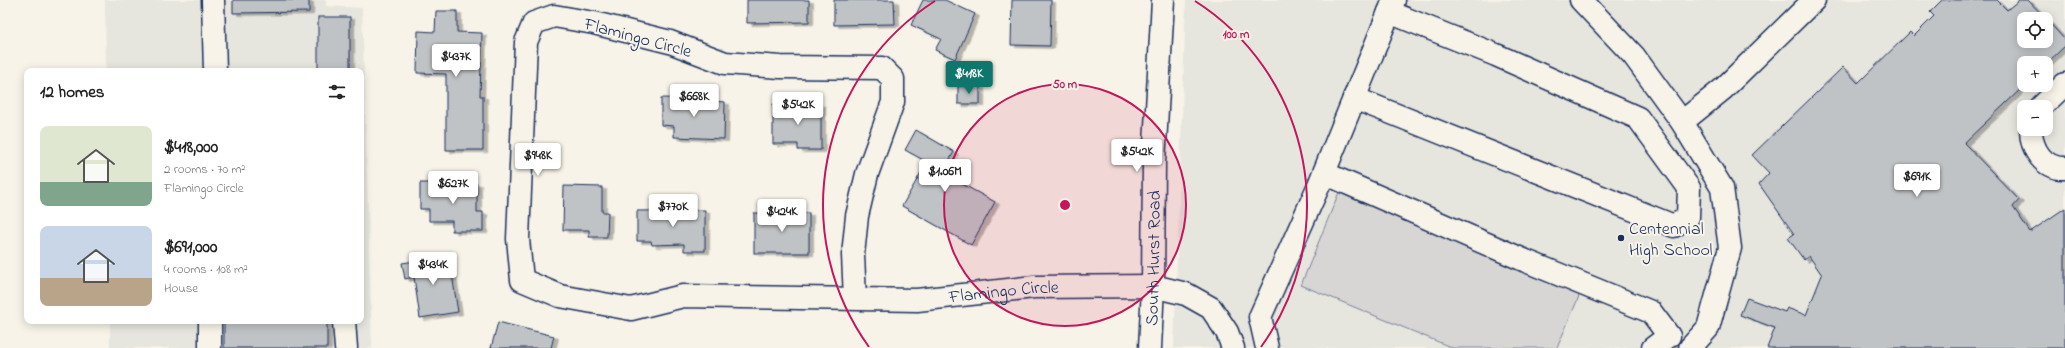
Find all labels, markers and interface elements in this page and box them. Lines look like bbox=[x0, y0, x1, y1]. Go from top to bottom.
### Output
street label: Flamingo Circle bbox=[580, 12, 695, 67]
map controls bbox=[2017, 12, 2053, 136]
button: locate bbox=[2017, 12, 2053, 48]
text: 100 m bbox=[1223, 26, 1250, 44]
pin: $437K bbox=[428, 44, 484, 78]
text: $437K bbox=[441, 47, 471, 66]
button: + bbox=[2017, 56, 2053, 92]
pin: $418K bbox=[941, 61, 997, 95]
text: $418K bbox=[955, 64, 983, 83]
text: 50 m bbox=[1053, 76, 1078, 94]
text: 12 homes bbox=[40, 80, 104, 105]
icon: filters bbox=[326, 81, 348, 103]
pin: $668K bbox=[666, 84, 722, 118]
text: $668K bbox=[679, 87, 709, 106]
pin: $542K bbox=[770, 92, 826, 126]
text: $542K bbox=[781, 95, 815, 114]
button: − bbox=[2017, 100, 2053, 136]
text: $418,000 bbox=[164, 135, 218, 160]
pin: $542K bbox=[1109, 139, 1165, 173]
icon: home bbox=[72, 142, 120, 190]
text: $542K bbox=[1120, 142, 1154, 161]
pin: $948K bbox=[510, 143, 566, 177]
text: $948K bbox=[524, 146, 552, 165]
pin: $1.06M bbox=[912, 159, 978, 193]
text: 2 rooms · 70 m² bbox=[164, 160, 245, 179]
text: $1.06M bbox=[928, 162, 962, 181]
pin: $691K bbox=[1889, 164, 1945, 198]
text: $691K bbox=[1903, 167, 1931, 186]
pin: $627K bbox=[425, 171, 481, 205]
text: $627K bbox=[437, 174, 469, 193]
text: Flamingo Circle bbox=[164, 179, 244, 198]
street label: South Hurst Road bbox=[1140, 190, 1169, 327]
pin: $770K bbox=[645, 194, 701, 228]
text: $770K bbox=[658, 197, 688, 216]
centre of rings bbox=[1058, 198, 1072, 212]
pin: $424K bbox=[754, 199, 810, 233]
text: $424K bbox=[766, 202, 798, 221]
place label: Centennial High School bbox=[1629, 217, 1712, 265]
marker: Centennial High School bbox=[1616, 233, 1626, 243]
text: $691,000 bbox=[164, 235, 217, 260]
icon: home bbox=[72, 242, 120, 290]
pin: $434K bbox=[405, 252, 461, 286]
text: $434K bbox=[418, 255, 448, 274]
text: 4 rooms · 108 m² bbox=[164, 260, 248, 279]
street label: Flamingo Circle bbox=[947, 276, 1060, 311]
text: House bbox=[164, 279, 198, 298]

